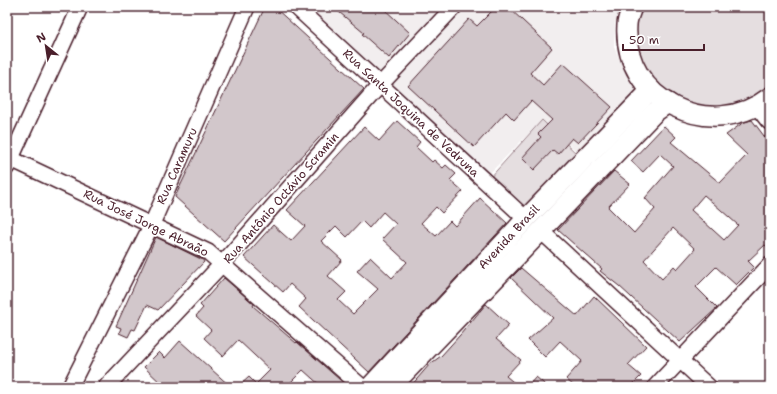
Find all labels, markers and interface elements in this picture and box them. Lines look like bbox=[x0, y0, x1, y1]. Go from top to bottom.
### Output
north arrow bbox=[26, 26, 66, 66]
scale bar bbox=[623, 26, 704, 52]
text: N bbox=[34, 29, 49, 46]
text: 50 m bbox=[629, 32, 659, 48]
street label: Rua Santa Joquina de Vedruna bbox=[339, 45, 483, 181]
street label: Rua Caramuru bbox=[153, 125, 201, 207]
street label: Rua Antônio Octávio Scramin bbox=[220, 129, 342, 267]
street label: Rua José Jorge Abraão bbox=[81, 186, 211, 260]
street label: Avenida Brasil bbox=[475, 201, 543, 273]

